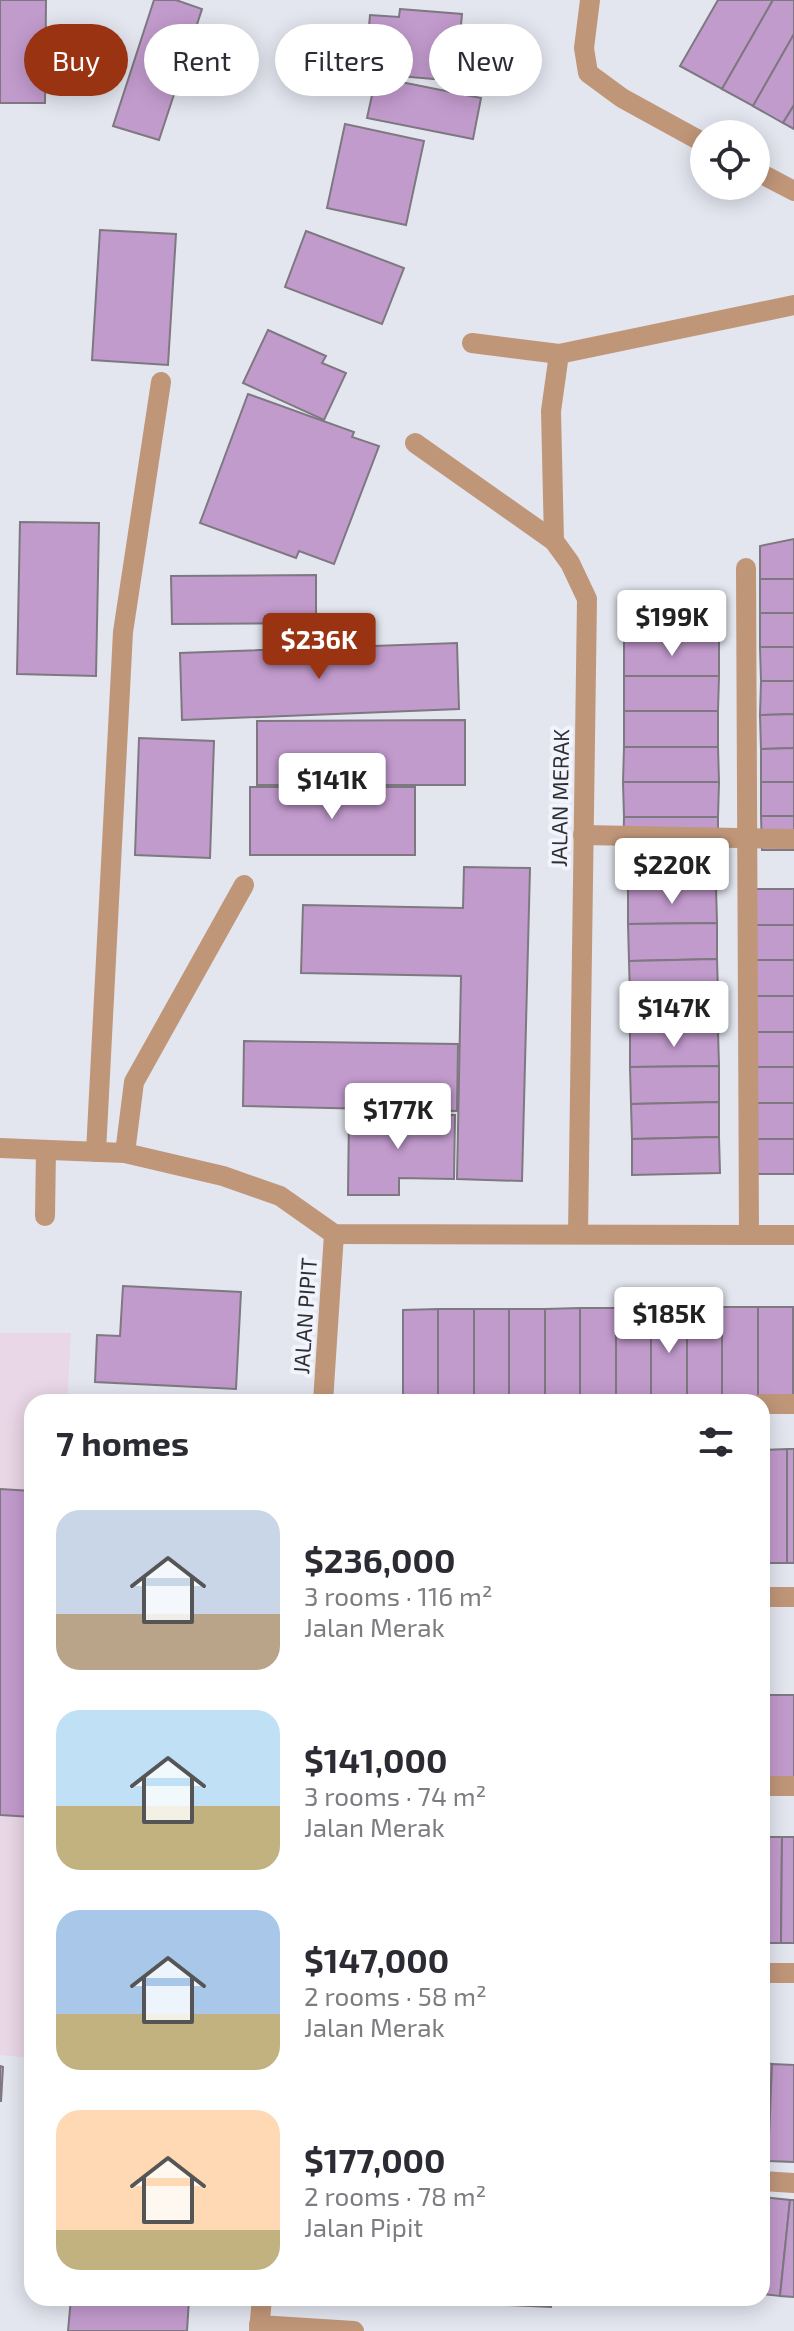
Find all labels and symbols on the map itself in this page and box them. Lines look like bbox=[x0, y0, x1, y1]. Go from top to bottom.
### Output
pin: $199K bbox=[616, 590, 728, 658]
pin: $236K bbox=[263, 613, 375, 681]
street label: JALAN MERAK bbox=[545, 729, 573, 867]
pin: $141K bbox=[276, 753, 388, 821]
pin: $220K bbox=[616, 838, 728, 906]
pin: $147K bbox=[618, 981, 730, 1049]
pin: $177K bbox=[342, 1083, 454, 1151]
street label: JALAN PIPIT bbox=[287, 1257, 321, 1375]
pin: $185K bbox=[613, 1287, 725, 1355]

